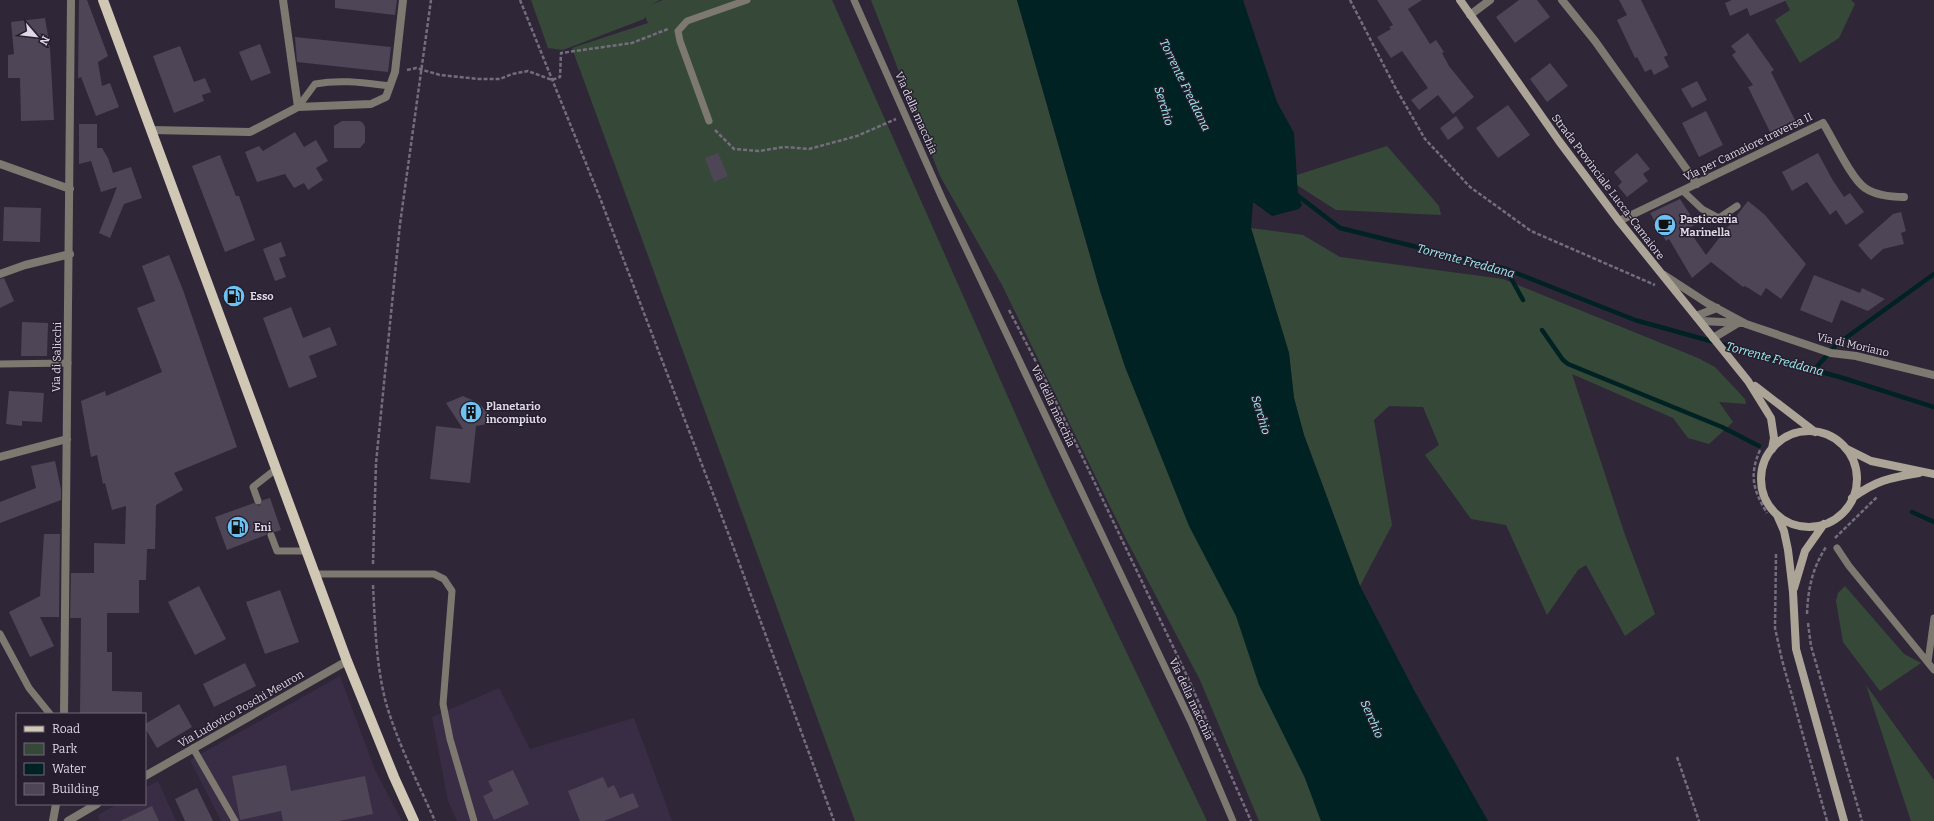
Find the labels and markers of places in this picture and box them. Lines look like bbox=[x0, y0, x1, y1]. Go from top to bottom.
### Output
cafe icon: Pasticceria Marinella bbox=[1652, 212, 1678, 238]
place label: Pasticceria Marinella bbox=[1680, 213, 1738, 239]
fuel station icon: Esso bbox=[221, 283, 247, 309]
place label: Esso bbox=[250, 290, 274, 303]
building icon: Planetario incompiuto bbox=[458, 399, 484, 425]
place label: Planetario incompiuto bbox=[486, 400, 547, 426]
fuel station icon: Eni bbox=[225, 514, 251, 540]
place label: Eni bbox=[254, 521, 272, 534]

